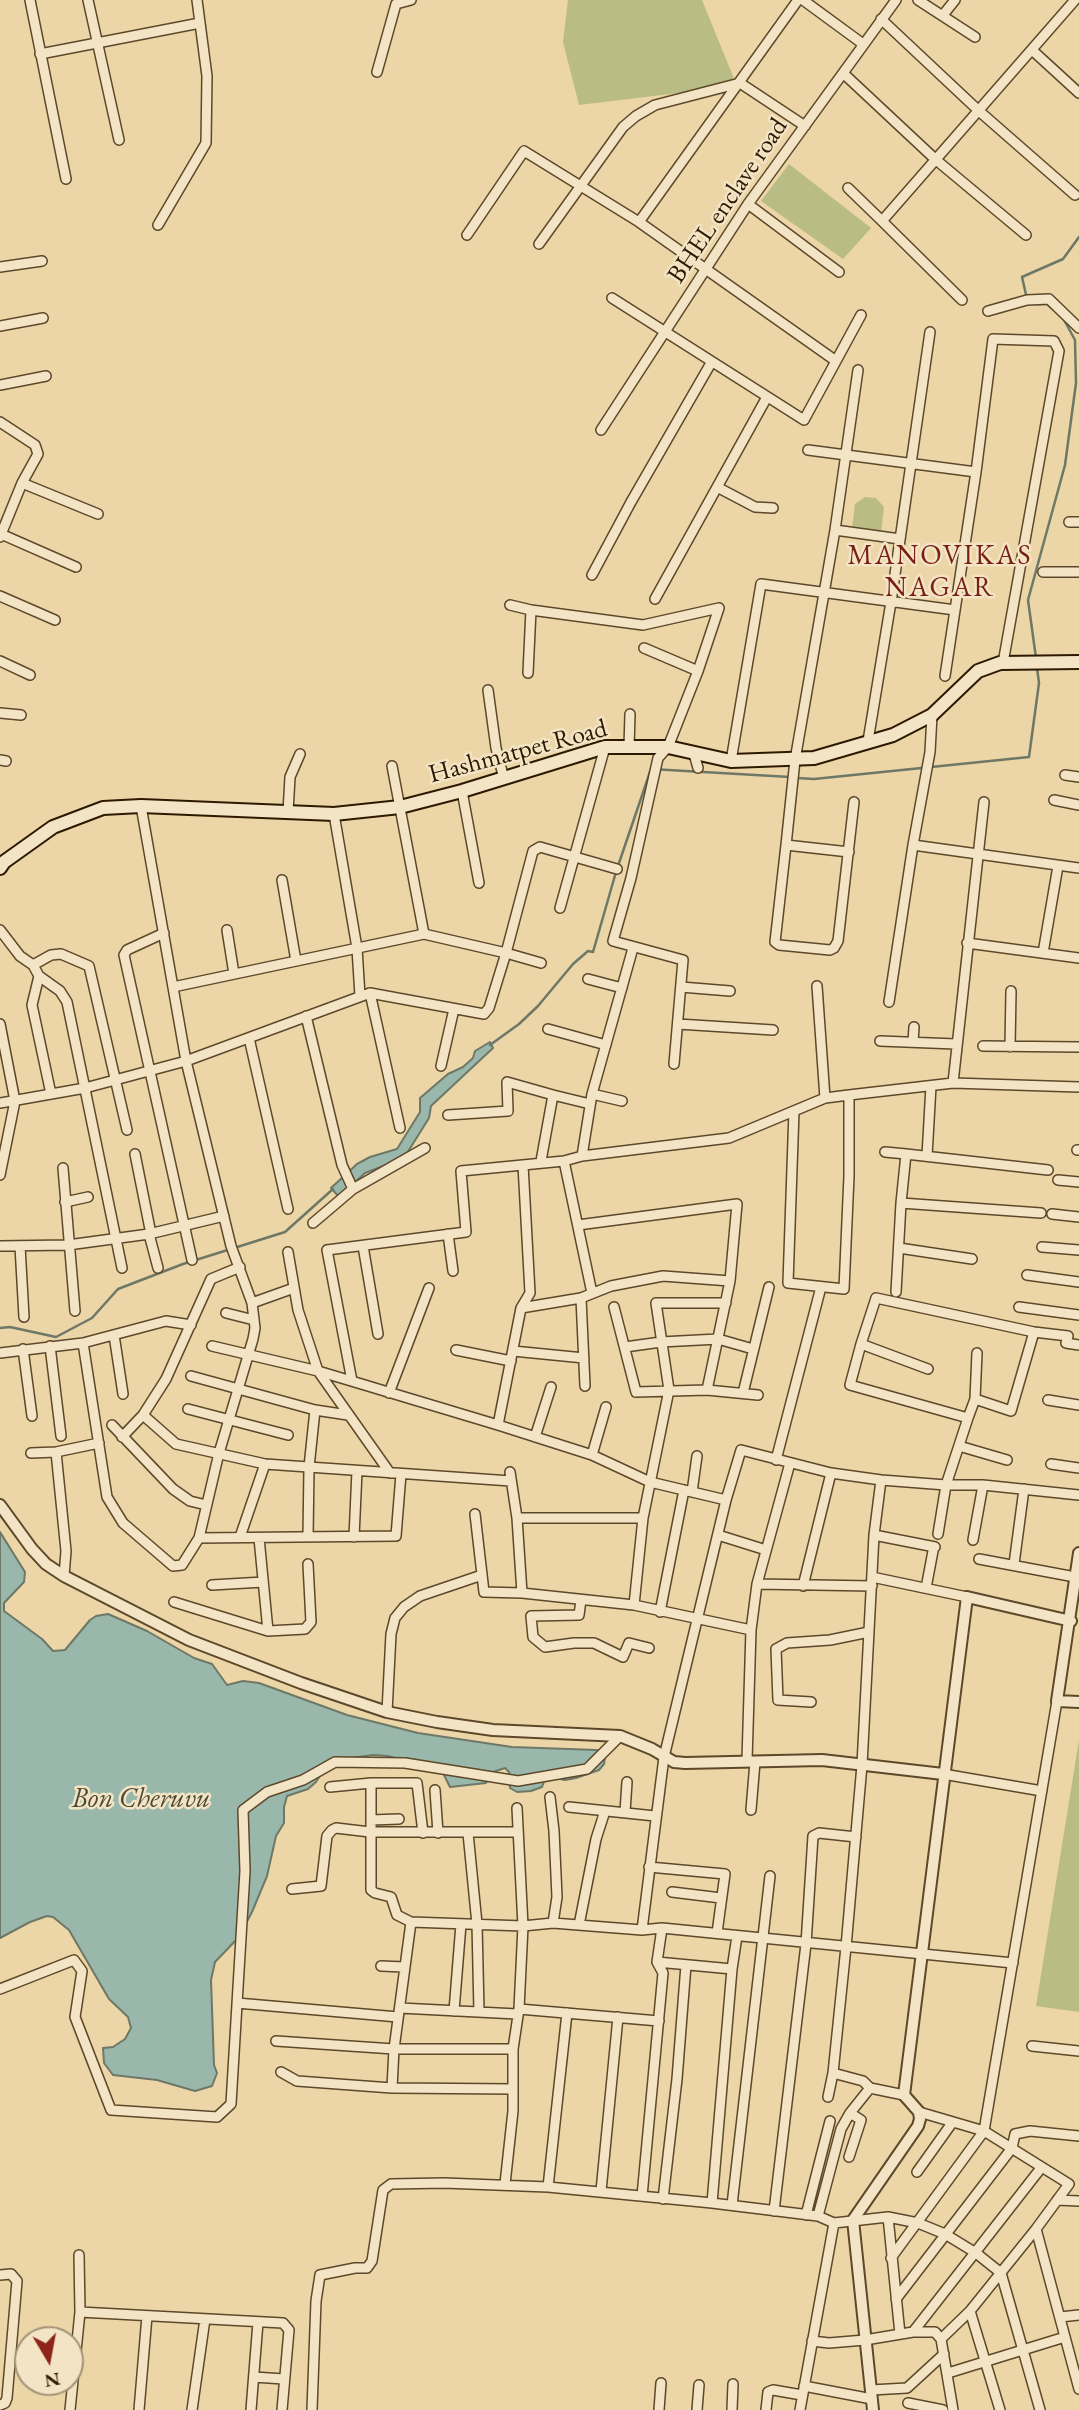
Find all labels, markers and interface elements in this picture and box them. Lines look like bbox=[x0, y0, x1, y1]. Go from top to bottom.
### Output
street label: BHEL enclave road bbox=[661, 112, 795, 290]
district label: MANOVIKAS NAGAR bbox=[849, 539, 1031, 605]
street label: Hashmatpet Road bbox=[425, 713, 611, 791]
water label: Bon Cheruvu bbox=[72, 1782, 210, 1816]
north arrow bbox=[14, 2326, 84, 2396]
text: N bbox=[43, 2367, 62, 2394]

